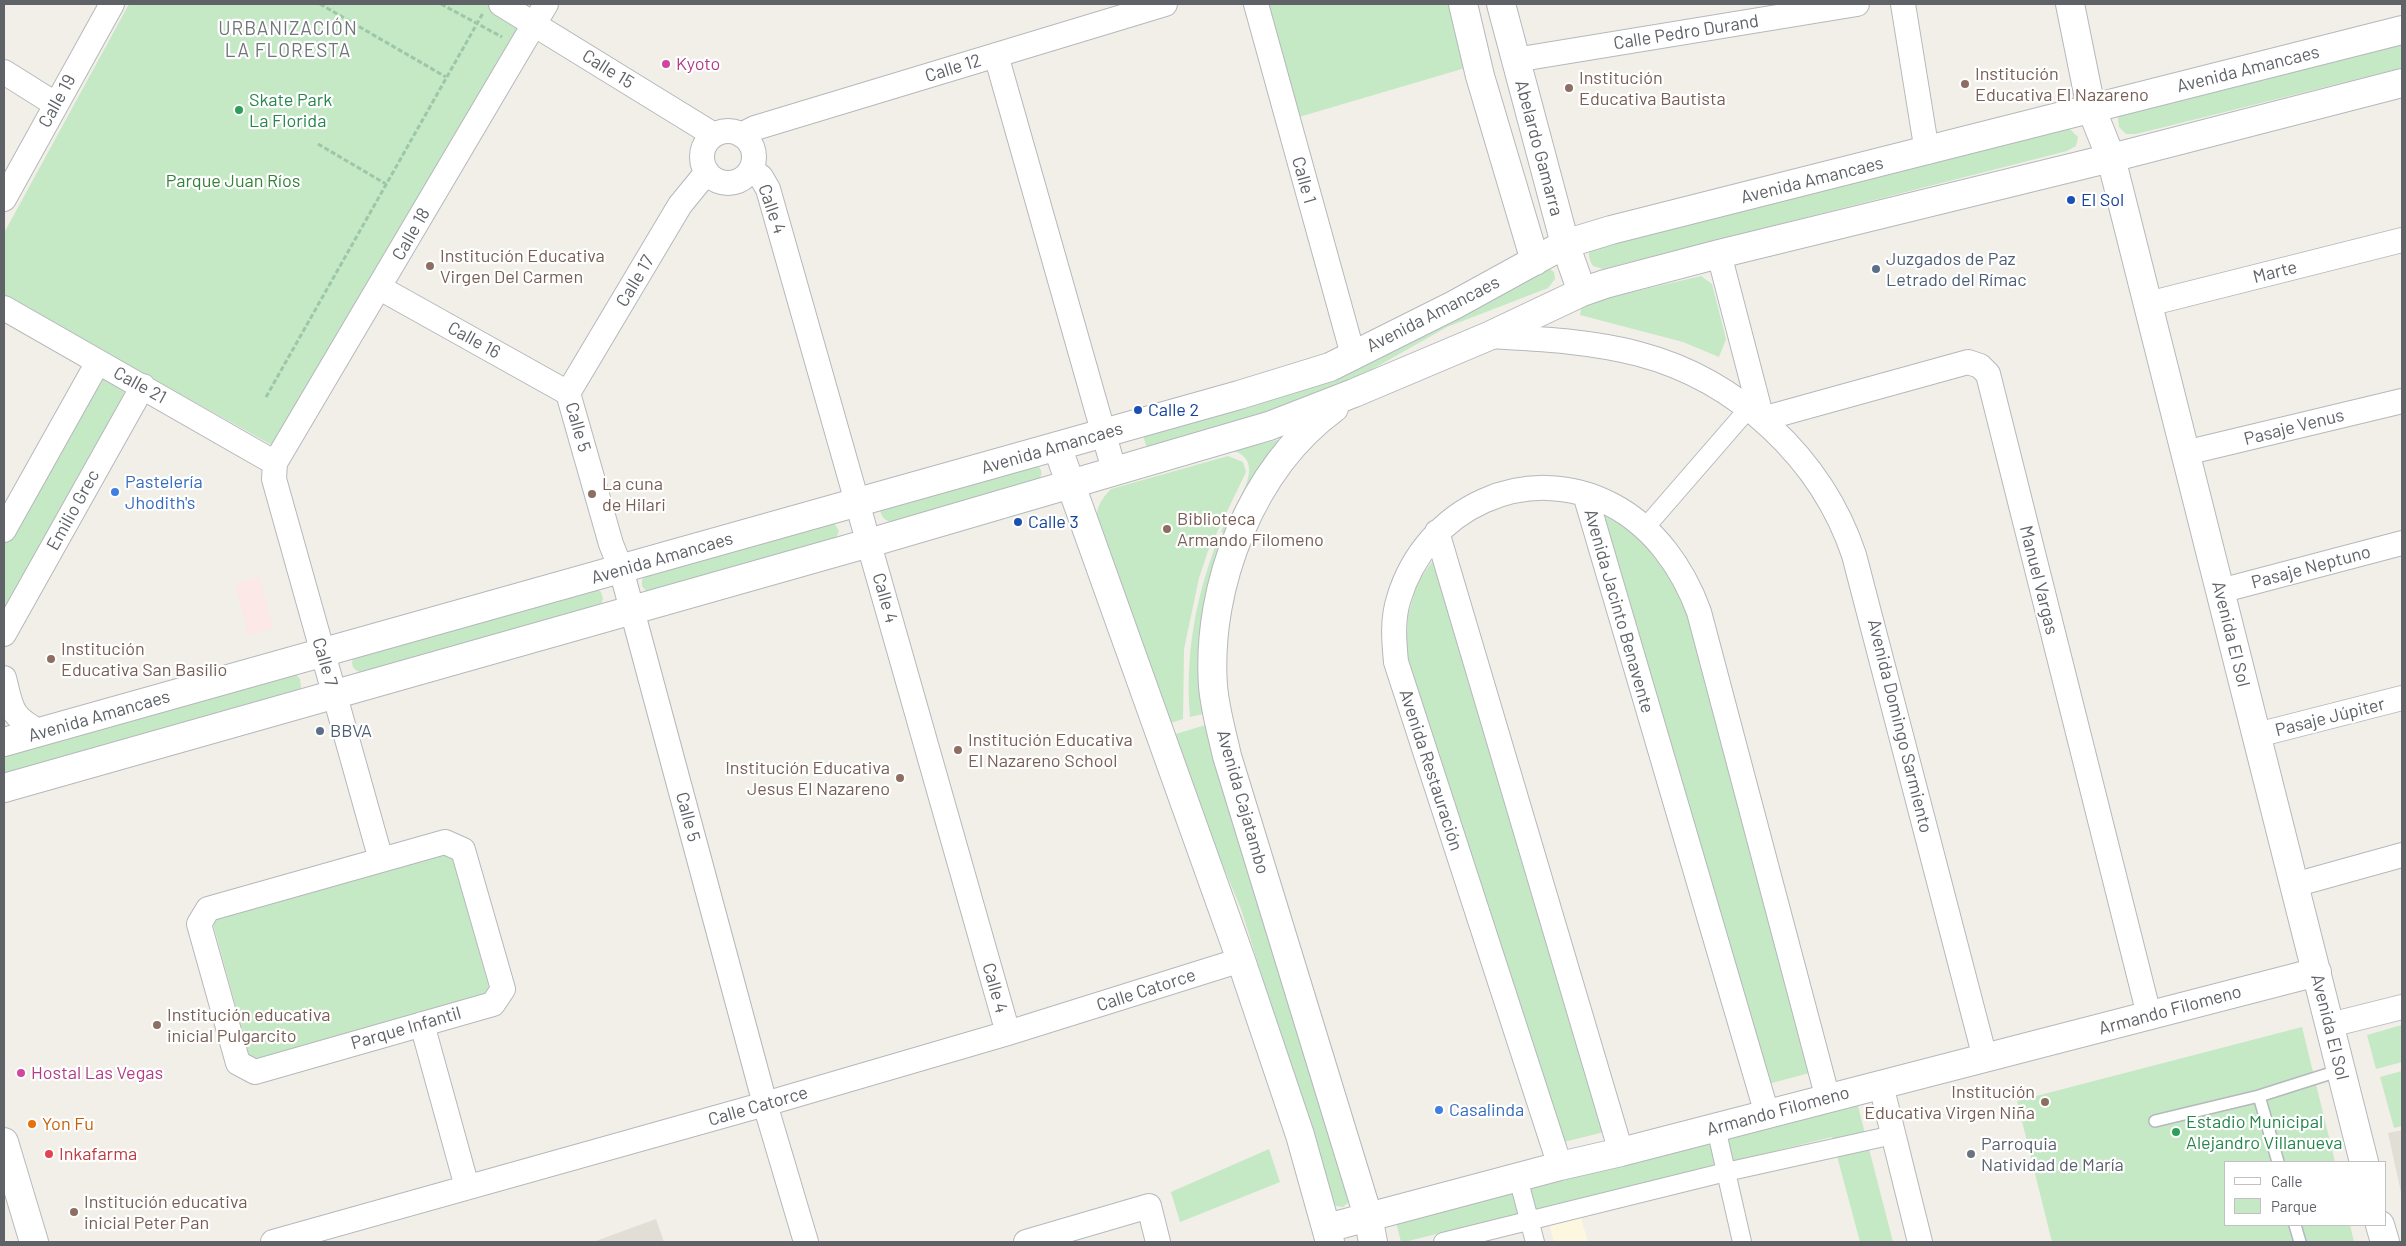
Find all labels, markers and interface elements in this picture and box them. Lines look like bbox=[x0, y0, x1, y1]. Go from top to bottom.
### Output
street label: Calle Pedro Durand bbox=[1612, 10, 1760, 54]
district label: URBANIZACIÓN LA FLORESTA bbox=[217, 18, 359, 62]
street label: Avenida Amancaes bbox=[2174, 41, 2322, 97]
street label: Calle 15 bbox=[578, 45, 638, 93]
street label: Calle 12 bbox=[922, 49, 984, 87]
place label: Kyoto bbox=[676, 53, 720, 75]
marker: Kyoto bbox=[660, 58, 672, 70]
place label: Institución Educativa El Nazareno bbox=[1975, 63, 2149, 106]
place label: Institución Educativa Bautista bbox=[1579, 67, 1726, 110]
street label: Calle 19 bbox=[34, 71, 80, 131]
street label: Abelardo Gamarra bbox=[1510, 78, 1568, 218]
marker: Institución Educativa El Nazareno bbox=[1959, 78, 1971, 90]
marker: Institución Educativa Bautista bbox=[1563, 82, 1575, 94]
place label: Skate Park La Florida bbox=[249, 89, 332, 132]
marker: Skate Park La Florida bbox=[233, 104, 245, 116]
street label: Avenida Amancaes bbox=[1738, 152, 1886, 208]
street label: Calle 1 bbox=[1287, 154, 1321, 206]
park label: Parque Juan Ríos bbox=[166, 170, 300, 192]
street label: Calle 4 bbox=[753, 181, 791, 237]
place label: El Sol bbox=[2081, 189, 2124, 211]
marker: El Sol bbox=[2065, 194, 2077, 206]
street label: Calle 18 bbox=[387, 204, 435, 264]
place label: Institución Educativa Virgen Del Carmen bbox=[440, 245, 605, 288]
place label: Juzgados de Paz Letrado del Rímac bbox=[1886, 248, 2027, 290]
street label: Calle 17 bbox=[611, 251, 659, 311]
street label: Marte bbox=[2251, 256, 2299, 288]
marker: Institución Educativa Virgen Del Carmen bbox=[424, 260, 436, 272]
marker: Juzgados de Paz Letrado del Rímac bbox=[1870, 263, 1882, 275]
street label: Avenida Amancaes bbox=[1363, 271, 1503, 357]
street label: Calle 16 bbox=[444, 317, 504, 363]
street label: Calle 21 bbox=[110, 362, 170, 408]
place label: Calle 2 bbox=[1148, 399, 1199, 421]
street label: Calle 5 bbox=[561, 400, 595, 454]
marker: Calle 2 bbox=[1132, 404, 1144, 416]
street label: Pasaje Venus bbox=[2242, 404, 2346, 450]
street label: Avenida Amancaes bbox=[979, 417, 1125, 479]
street label: Emilio Grec bbox=[42, 466, 104, 554]
place label: Pastelería Jhodith's bbox=[125, 471, 203, 514]
place label: La cuna de Hilari bbox=[602, 473, 666, 516]
marker: Pastelería Jhodith's bbox=[109, 486, 121, 498]
marker: La cuna de Hilari bbox=[586, 488, 598, 500]
street label: Avenida Jacinto Benavente bbox=[1580, 507, 1658, 715]
place label: Biblioteca Armando Filomeno bbox=[1177, 508, 1324, 550]
place label: Calle 3 bbox=[1028, 511, 1079, 533]
marker: Calle 3 bbox=[1012, 516, 1024, 528]
marker: Biblioteca Armando Filomeno bbox=[1161, 523, 1173, 535]
street label: Manuel Vargas bbox=[2015, 523, 2063, 637]
street label: Avenida Amancaes bbox=[589, 527, 735, 589]
street label: Pasaje Neptuno bbox=[2249, 541, 2373, 593]
street label: Calle 4 bbox=[868, 570, 902, 626]
street label: Avenida El Sol bbox=[2207, 579, 2255, 689]
street label: Avenida Domingo Sarmiento bbox=[1863, 617, 1937, 835]
street label: Calle 7 bbox=[308, 635, 342, 689]
place label: Institución Educativa San Basilio bbox=[61, 638, 227, 681]
marker: Institución Educativa San Basilio bbox=[45, 653, 57, 665]
street label: Avenida Amancaes bbox=[26, 685, 172, 747]
street label: Avenida Restauración bbox=[1395, 686, 1467, 854]
street label: Pasaje Júpiter bbox=[2273, 693, 2387, 741]
place label: BBVA bbox=[330, 720, 372, 742]
marker: BBVA bbox=[314, 725, 326, 737]
street label: Avenida Cajatambo bbox=[1212, 727, 1274, 877]
place label: Institución Educativa El Nazareno School bbox=[968, 729, 1133, 772]
marker: Institución Educativa El Nazareno School bbox=[952, 744, 964, 756]
place label: Institución Educativa Jesus El Nazareno bbox=[725, 757, 890, 800]
marker: Institución Educativa Jesus El Nazareno bbox=[894, 772, 906, 784]
street label: Calle 5 bbox=[671, 790, 705, 844]
street label: Calle 4 bbox=[978, 960, 1012, 1016]
street label: Calle Catorce bbox=[1094, 964, 1198, 1016]
street label: Avenida El Sol bbox=[2306, 972, 2354, 1082]
street label: Armando Filomeno bbox=[2096, 981, 2244, 1039]
street label: Parque Infantil bbox=[348, 1002, 464, 1054]
place label: Institución educativa inicial Pulgarcito bbox=[167, 1004, 330, 1046]
marker: Institución educativa inicial Pulgarcito bbox=[151, 1019, 163, 1031]
place label: Hostal Las Vegas bbox=[31, 1062, 163, 1084]
marker: Hostal Las Vegas bbox=[15, 1067, 27, 1079]
street label: Calle Catorce bbox=[706, 1081, 810, 1131]
place label: Institución Educativa Virgen Niña bbox=[1864, 1081, 2035, 1124]
street label: Armando Filomeno bbox=[1704, 1082, 1852, 1140]
marker: Institución Educativa Virgen Niña bbox=[2039, 1096, 2051, 1108]
place label: Casalinda bbox=[1449, 1099, 1524, 1121]
marker: Casalinda bbox=[1433, 1104, 1445, 1116]
place label: Estadio Municipal Alejandro Villanueva bbox=[2186, 1111, 2342, 1154]
place label: Yon Fu bbox=[42, 1113, 94, 1135]
marker: Yon Fu bbox=[26, 1118, 38, 1130]
marker: Estadio Municipal Alejandro Villanueva bbox=[2170, 1126, 2182, 1138]
place label: Parroquia Natividad de María bbox=[1981, 1133, 2124, 1176]
place label: Inkafarma bbox=[59, 1143, 137, 1165]
marker: Inkafarma bbox=[43, 1148, 55, 1160]
marker: Parroquia Natividad de María bbox=[1965, 1148, 1977, 1160]
legend bbox=[2224, 1161, 2386, 1226]
text: Calle bbox=[2271, 1172, 2303, 1190]
place label: Institución educativa inicial Peter Pan bbox=[84, 1191, 247, 1234]
text: Parque bbox=[2271, 1197, 2317, 1215]
marker: Institución educativa inicial Peter Pan bbox=[68, 1206, 80, 1218]

